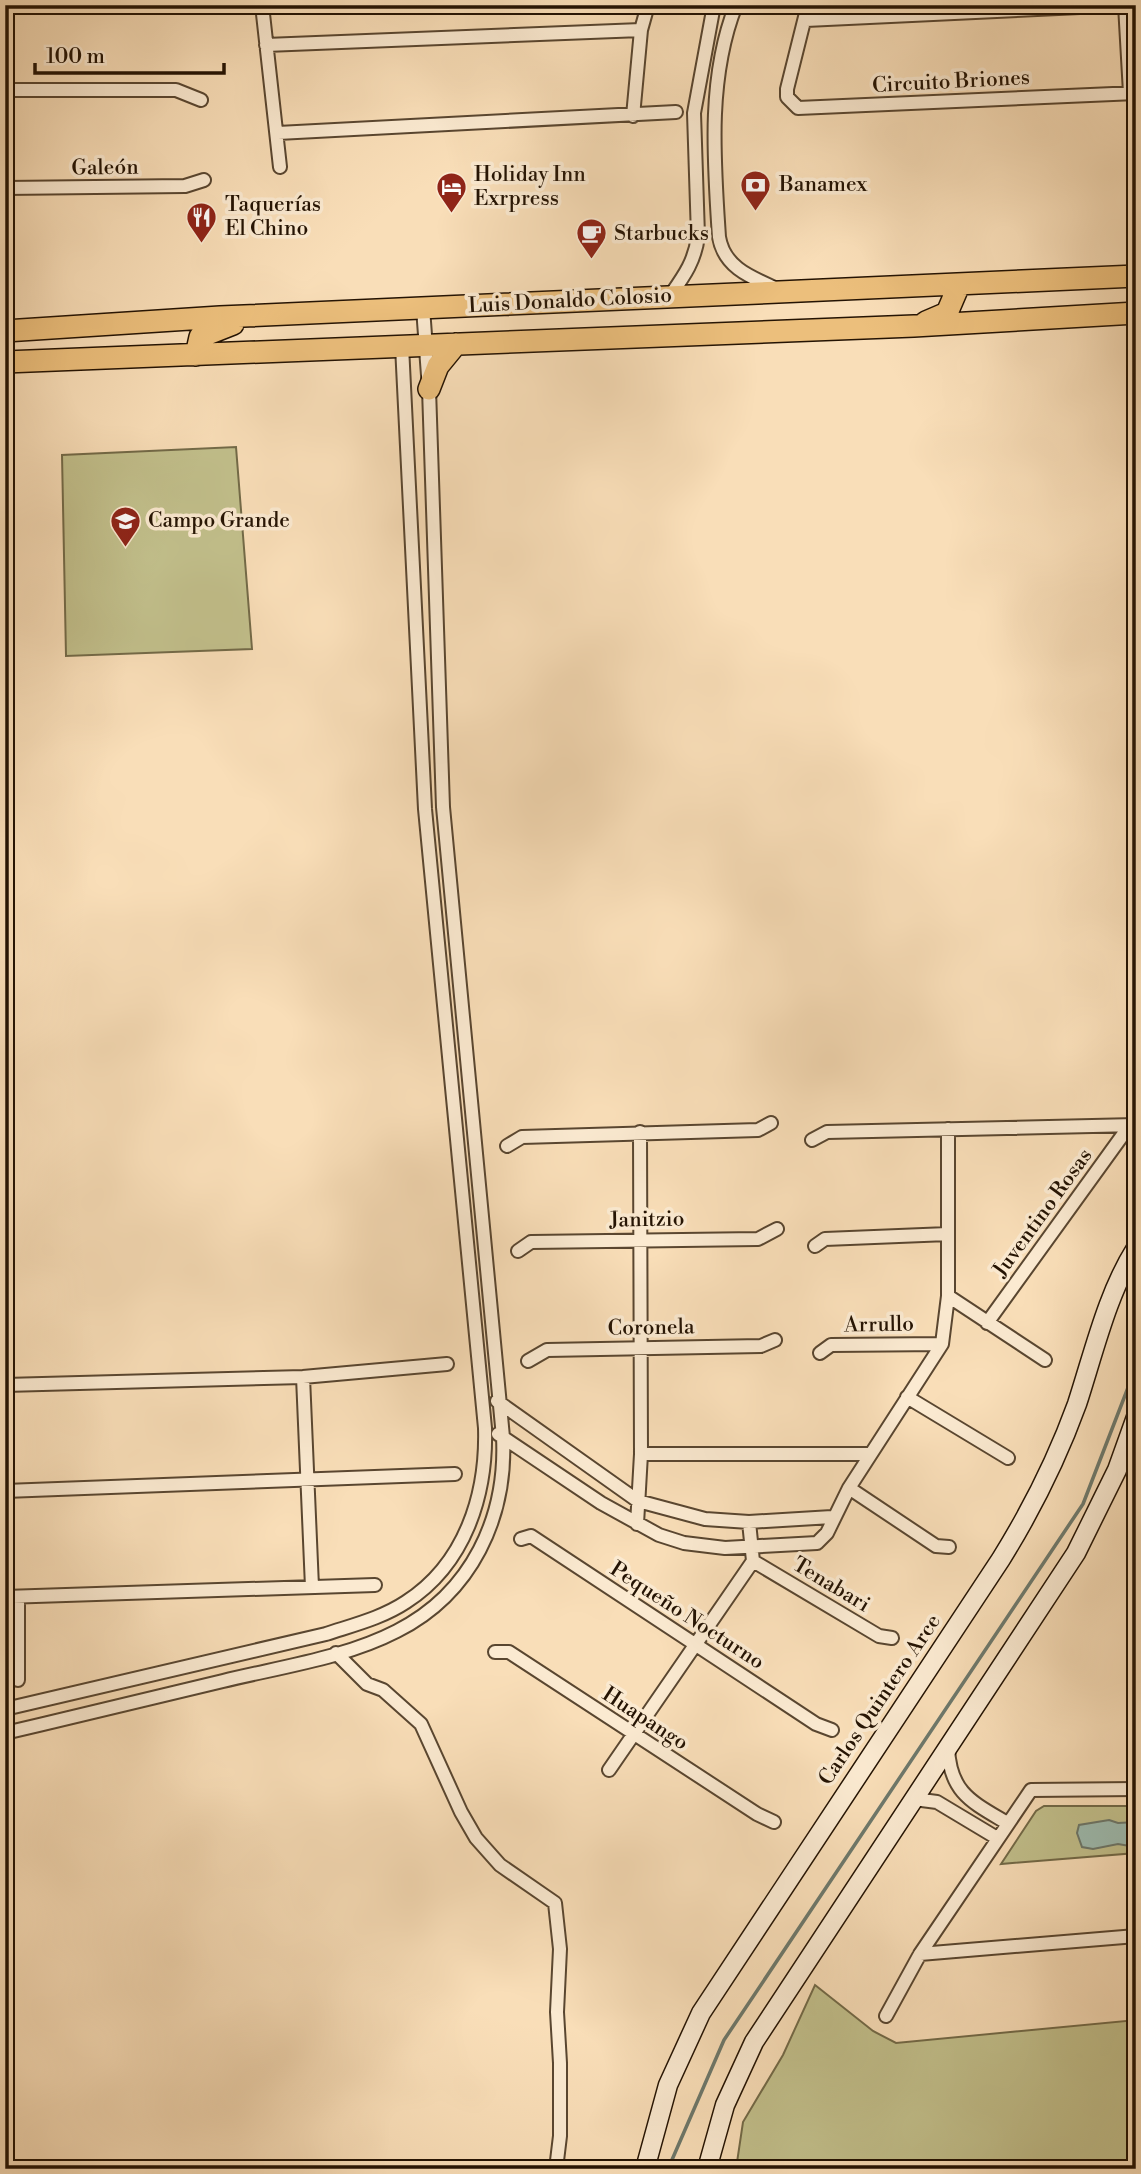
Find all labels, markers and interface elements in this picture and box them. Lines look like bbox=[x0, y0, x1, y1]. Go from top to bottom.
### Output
scale bar bbox=[35, 32, 224, 76]
text: 100 m bbox=[46, 44, 105, 70]
street label: Circuito Briones bbox=[871, 65, 1031, 99]
street label: Galeón bbox=[71, 154, 139, 182]
place label: Holiday Inn Exrpress bbox=[474, 162, 586, 212]
bank icon: Banamex bbox=[739, 168, 773, 212]
hotel icon: Holiday Inn Exrpress bbox=[434, 170, 468, 214]
place label: Banamex bbox=[778, 172, 867, 198]
place label: Taquerías El Chino bbox=[225, 192, 321, 242]
restaurant icon: Taquerías El Chino bbox=[185, 200, 219, 244]
cafe icon: Starbucks bbox=[574, 217, 608, 261]
place label: Starbucks bbox=[614, 221, 709, 247]
street label: Luis Donaldo Colosio bbox=[467, 283, 673, 319]
school or university icon: Campo Grande bbox=[108, 504, 142, 548]
place label: Campo Grande bbox=[148, 508, 290, 534]
street label: Juventino Rosas bbox=[987, 1144, 1098, 1283]
street label: Janitzio bbox=[608, 1206, 685, 1234]
street label: Arrullo bbox=[843, 1311, 914, 1339]
street label: Coronela bbox=[607, 1314, 695, 1342]
street label: Tenabari bbox=[788, 1552, 874, 1618]
street label: Pequeño Nocturno bbox=[605, 1556, 769, 1676]
street label: Carlos Quintero Arce bbox=[813, 1610, 947, 1790]
street label: Huapango bbox=[597, 1682, 693, 1756]

